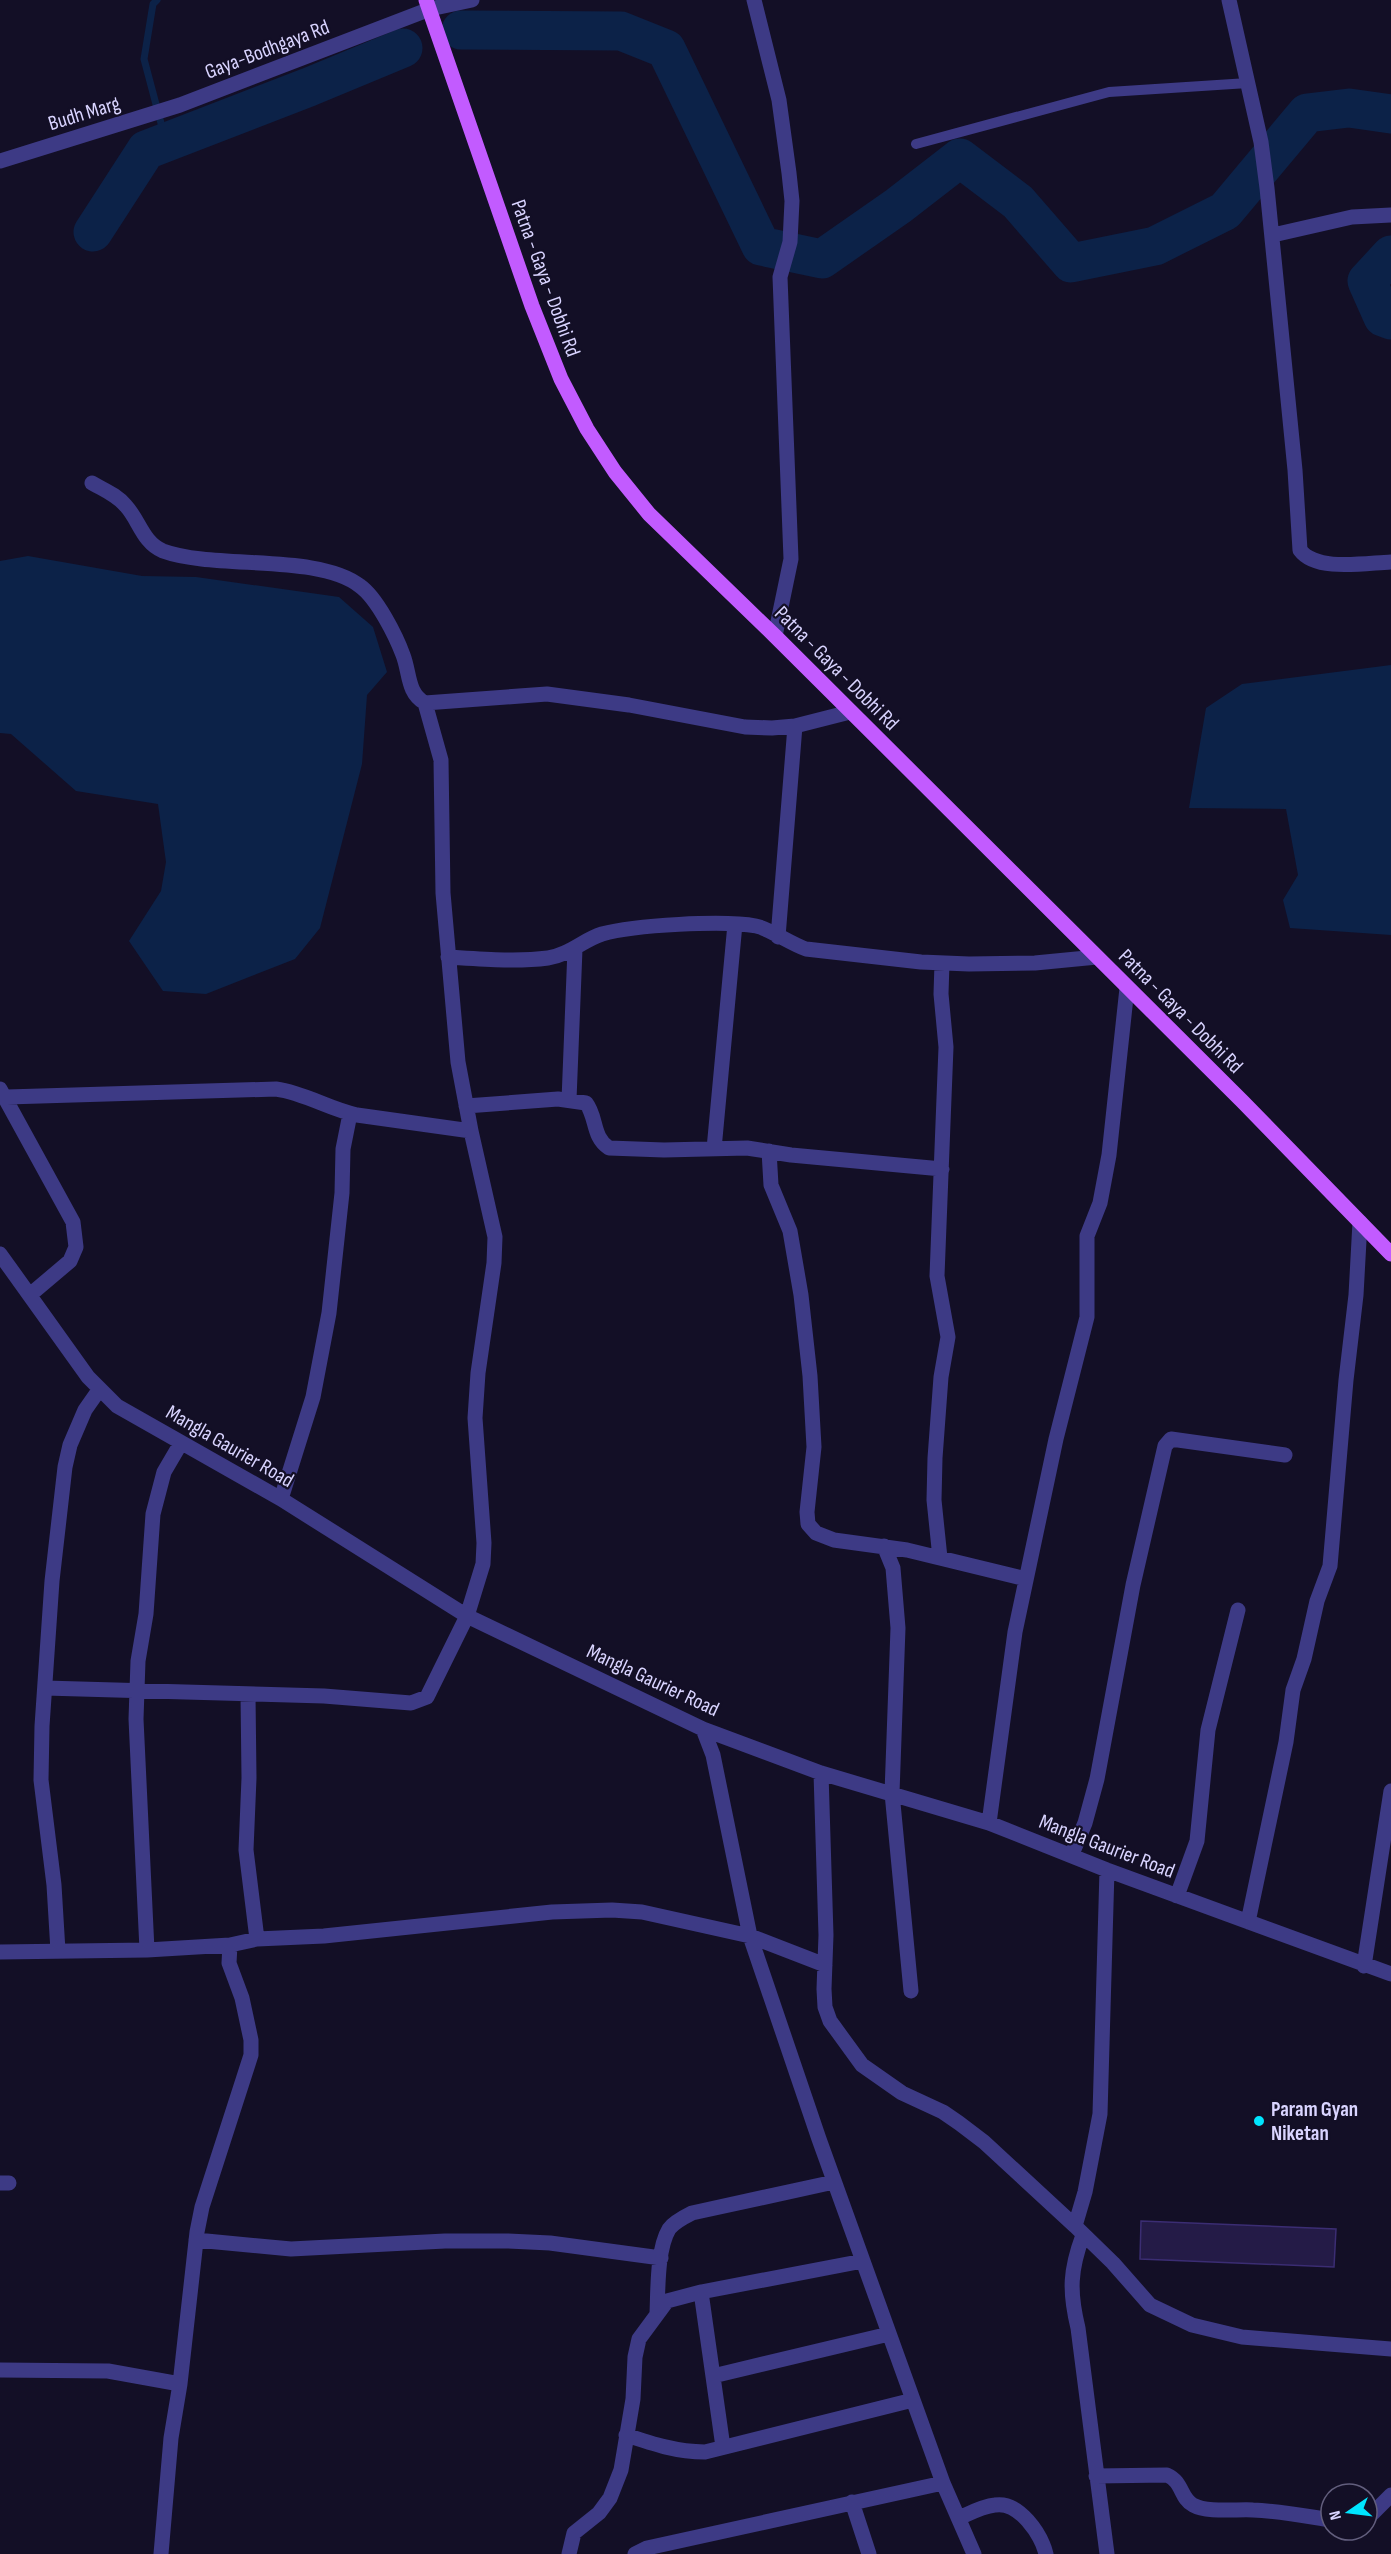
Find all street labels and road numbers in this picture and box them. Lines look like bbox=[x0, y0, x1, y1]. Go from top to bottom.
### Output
street label: Gaya-Bodhgaya Rd bbox=[201, 14, 333, 85]
street label: Budh Marg bbox=[45, 91, 123, 136]
street label: Patna - Gaya - Dobhi Rd bbox=[506, 196, 586, 360]
street label: Patna - Gaya - Dobhi Rd bbox=[769, 601, 904, 736]
street label: Patna - Gaya - Dobhi Rd bbox=[1113, 944, 1248, 1079]
street label: Mangla Gaurier Road bbox=[161, 1400, 298, 1493]
street label: Mangla Gaurier Road bbox=[583, 1639, 723, 1722]
street label: Mangla Gaurier Road bbox=[1035, 1809, 1178, 1884]

